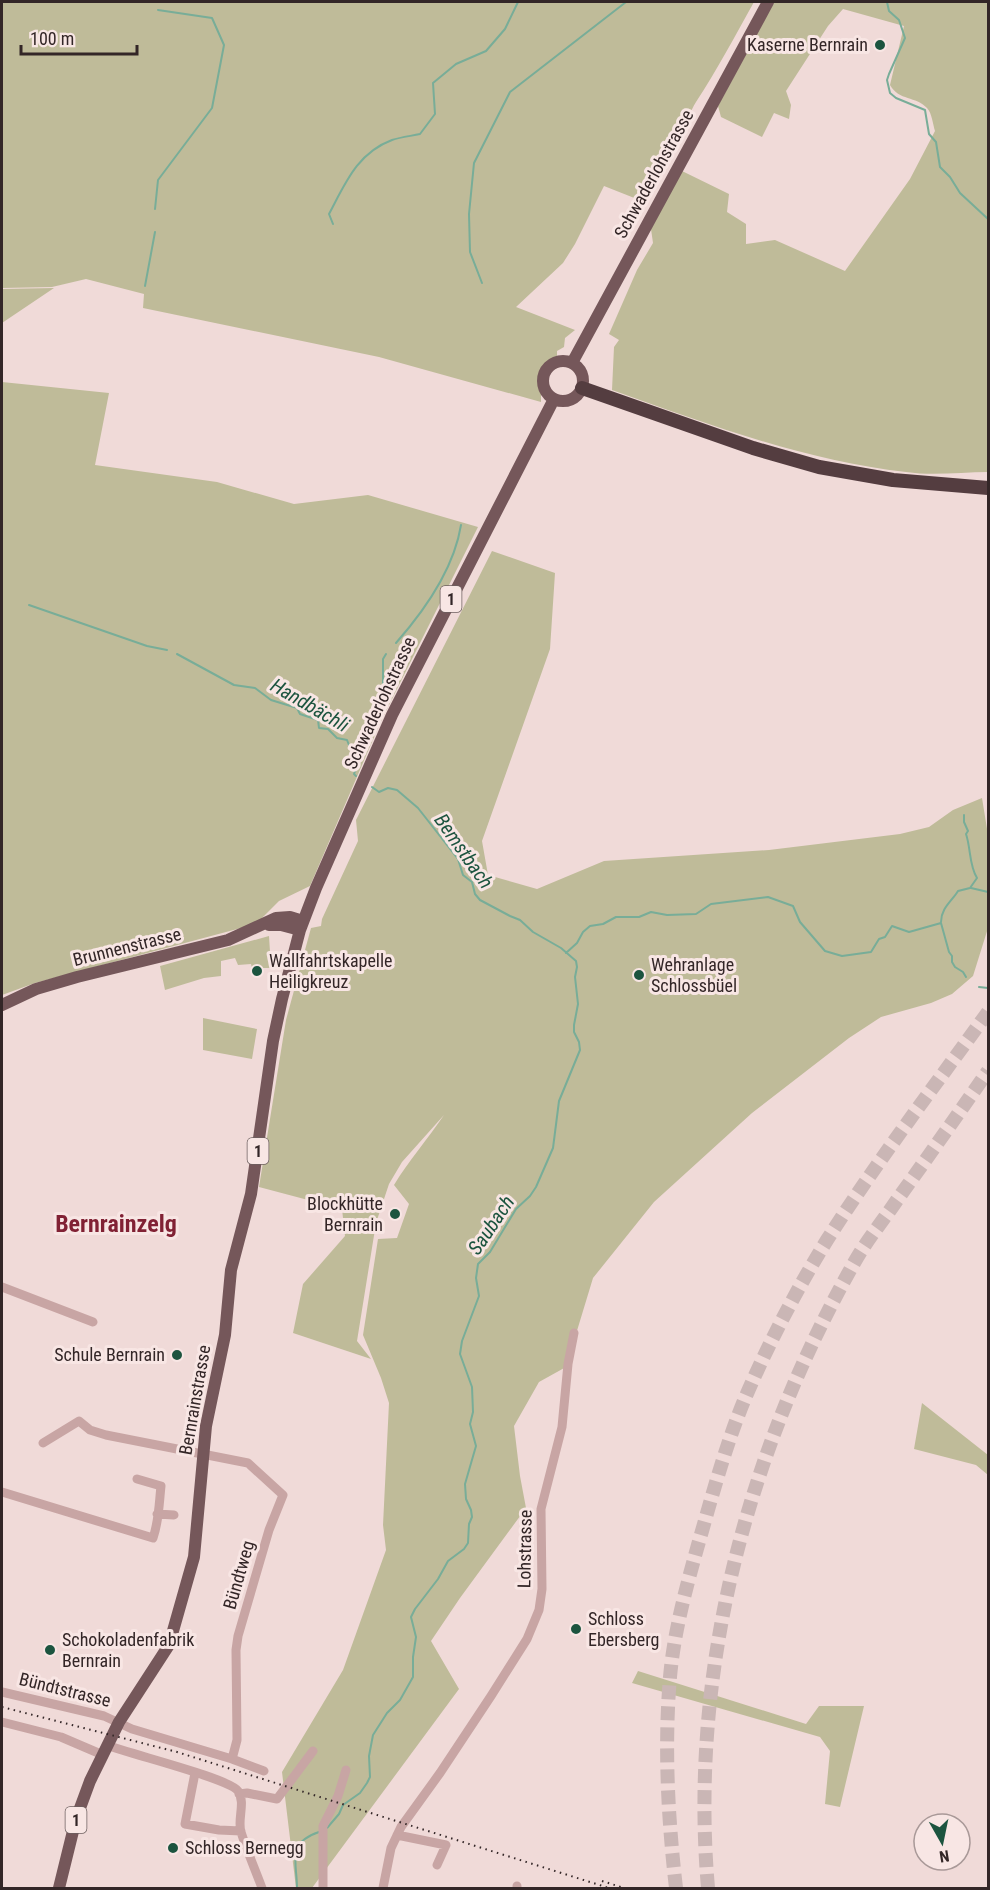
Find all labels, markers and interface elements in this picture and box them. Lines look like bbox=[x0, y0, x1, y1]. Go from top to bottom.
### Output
scale bar bbox=[21, 18, 136, 56]
text: 100 m bbox=[30, 28, 74, 49]
place label: Kaserne Bernrain bbox=[747, 34, 868, 55]
marker: Kaserne Bernrain bbox=[873, 38, 887, 52]
street label: Schwaderlohstrasse bbox=[610, 106, 698, 242]
road number: 1 bbox=[440, 586, 462, 612]
street label: Schwaderlohstrasse bbox=[340, 633, 419, 772]
water label: Handbächli bbox=[267, 673, 354, 737]
water label: Bemstbach bbox=[429, 809, 499, 893]
street label: Brunnenstrasse bbox=[71, 923, 183, 970]
place label: Wallfahrtskapelle Heiligkreuz bbox=[269, 950, 393, 992]
place label: Wehranlage Schlossbüel bbox=[651, 954, 737, 996]
marker: Wallfahrtskapelle Heiligkreuz bbox=[250, 964, 264, 978]
marker: Wehranlage Schlossbüel bbox=[632, 968, 646, 982]
road number: 1 bbox=[248, 1138, 268, 1164]
water label: Saubach bbox=[463, 1191, 519, 1259]
place label: Blockhütte Bernrain bbox=[307, 1193, 383, 1235]
marker: Blockhütte Bernrain bbox=[388, 1207, 402, 1221]
district label: Bernrainzelg bbox=[55, 1210, 177, 1238]
street label: Bernrainstrasse bbox=[175, 1343, 215, 1457]
place label: Schule Bernrain bbox=[54, 1344, 165, 1365]
marker: Schule Bernrain bbox=[170, 1348, 184, 1362]
street label: Lohstrasse bbox=[513, 1510, 536, 1588]
street label: Bündtweg bbox=[219, 1538, 258, 1612]
place label: Schloss Ebersberg bbox=[588, 1608, 659, 1650]
marker: Schloss Ebersberg bbox=[569, 1622, 583, 1636]
place label: Schokoladenfabrik Bernrain bbox=[62, 1629, 194, 1671]
marker: Schokoladenfabrik Bernrain bbox=[43, 1643, 57, 1657]
street label: Bündtstrasse bbox=[17, 1668, 113, 1711]
road number: 1 bbox=[66, 1807, 86, 1833]
north arrow bbox=[912, 1812, 972, 1872]
place label: Schloss Bernegg bbox=[185, 1837, 304, 1858]
marker: Schloss Bernegg bbox=[166, 1841, 180, 1855]
text: N bbox=[938, 1846, 951, 1866]

